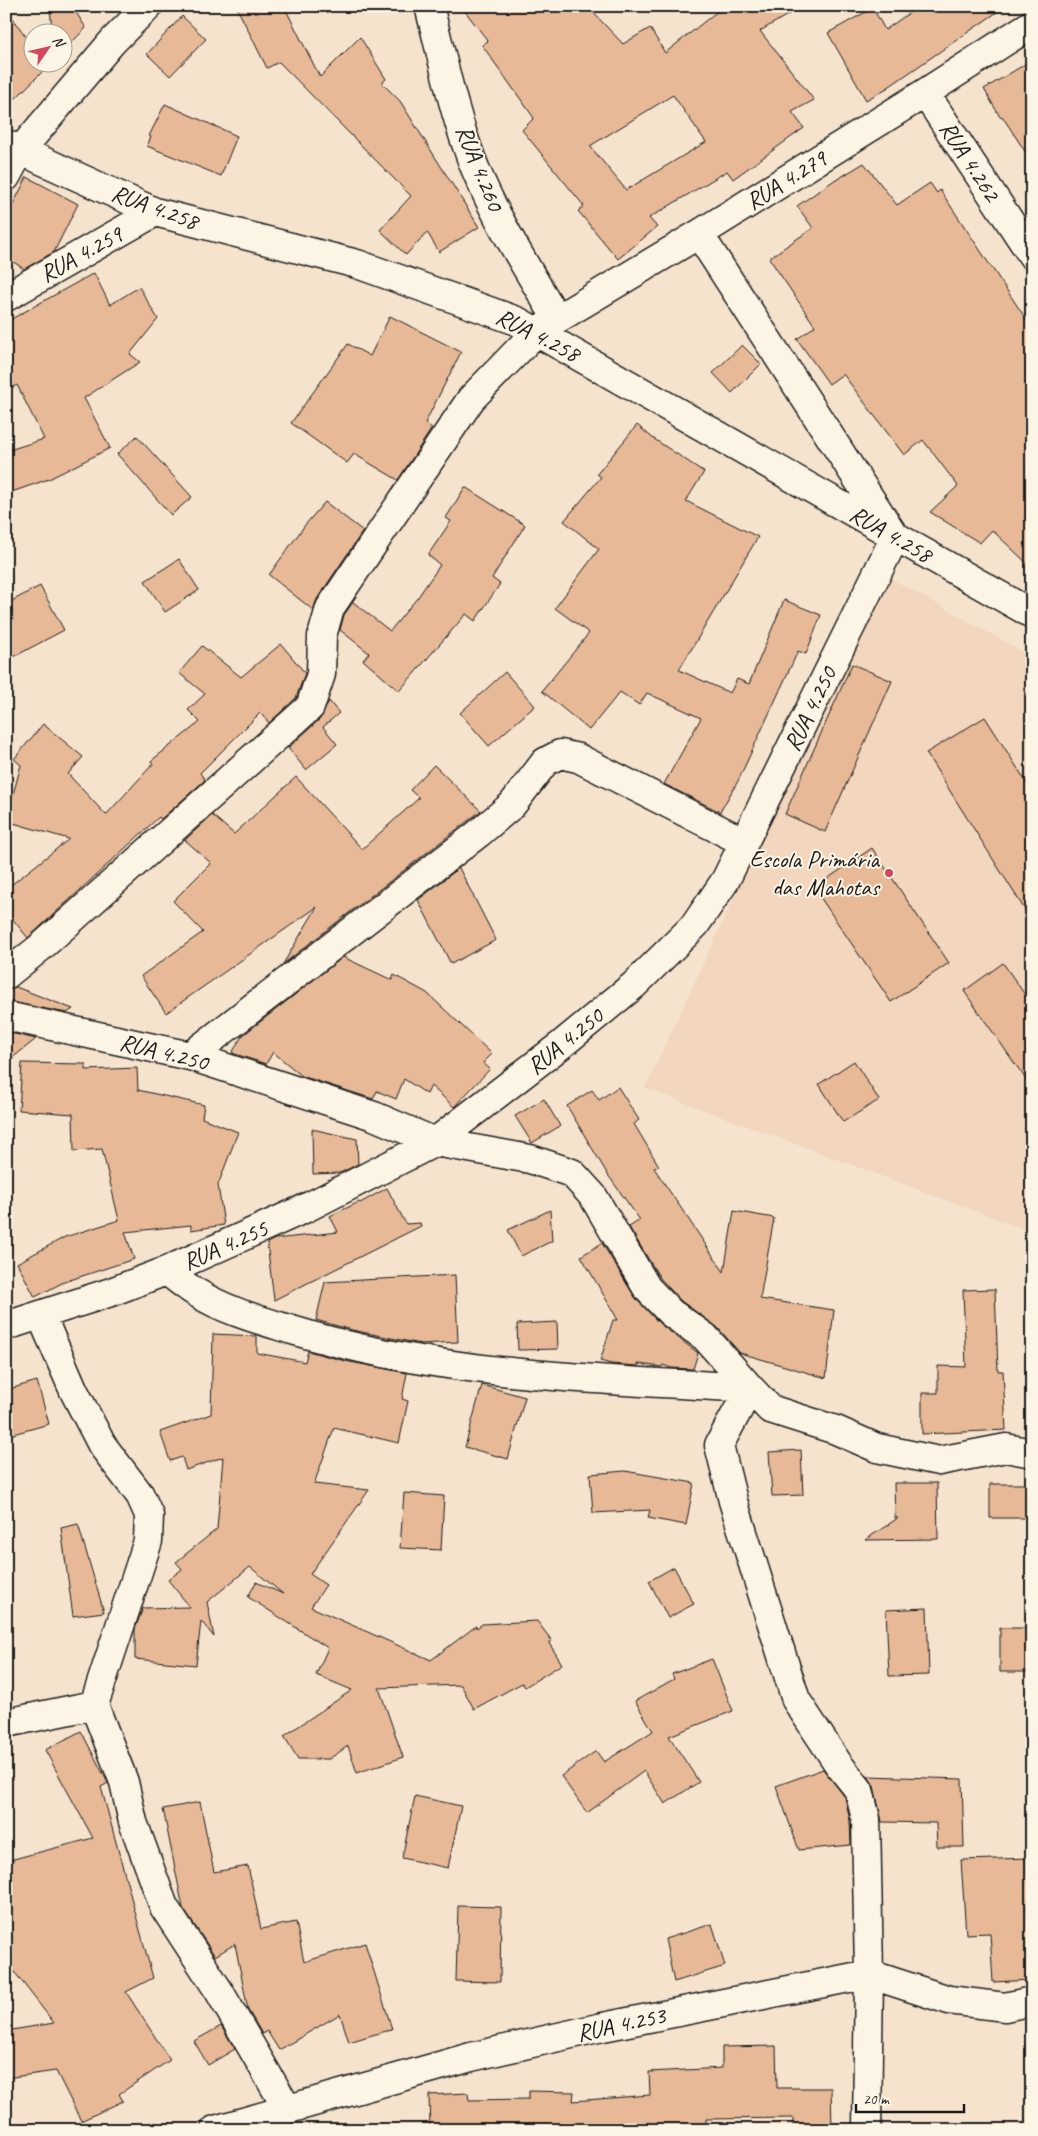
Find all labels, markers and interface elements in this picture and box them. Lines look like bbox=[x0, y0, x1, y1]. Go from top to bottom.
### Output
north arrow bbox=[22, 22, 72, 72]
text: N bbox=[49, 33, 69, 51]
street label: RUA 4.262 bbox=[933, 115, 1008, 209]
street label: RUA 4.260 bbox=[449, 121, 512, 217]
street label: RUA 4.279 bbox=[740, 142, 834, 217]
street label: RUA 4.258 bbox=[108, 178, 204, 237]
street label: RUA 4.259 bbox=[34, 218, 129, 289]
street label: RUA 4.258 bbox=[491, 301, 587, 370]
street label: RUA 4.258 bbox=[845, 499, 939, 571]
street label: RUA 4.250 bbox=[777, 660, 844, 756]
place label: Escola Primária das Mahotas bbox=[749, 844, 881, 902]
marker: Escola Primária das Mahotas bbox=[883, 867, 895, 879]
street label: RUA 4.250 bbox=[521, 1000, 611, 1081]
street label: RUA 4.250 bbox=[117, 1027, 213, 1078]
street label: RUA 4.255 bbox=[178, 1213, 273, 1277]
street label: RUA 4.253 bbox=[574, 2000, 670, 2048]
scale bar bbox=[856, 2081, 963, 2113]
text: 20 m bbox=[863, 2090, 890, 2109]

